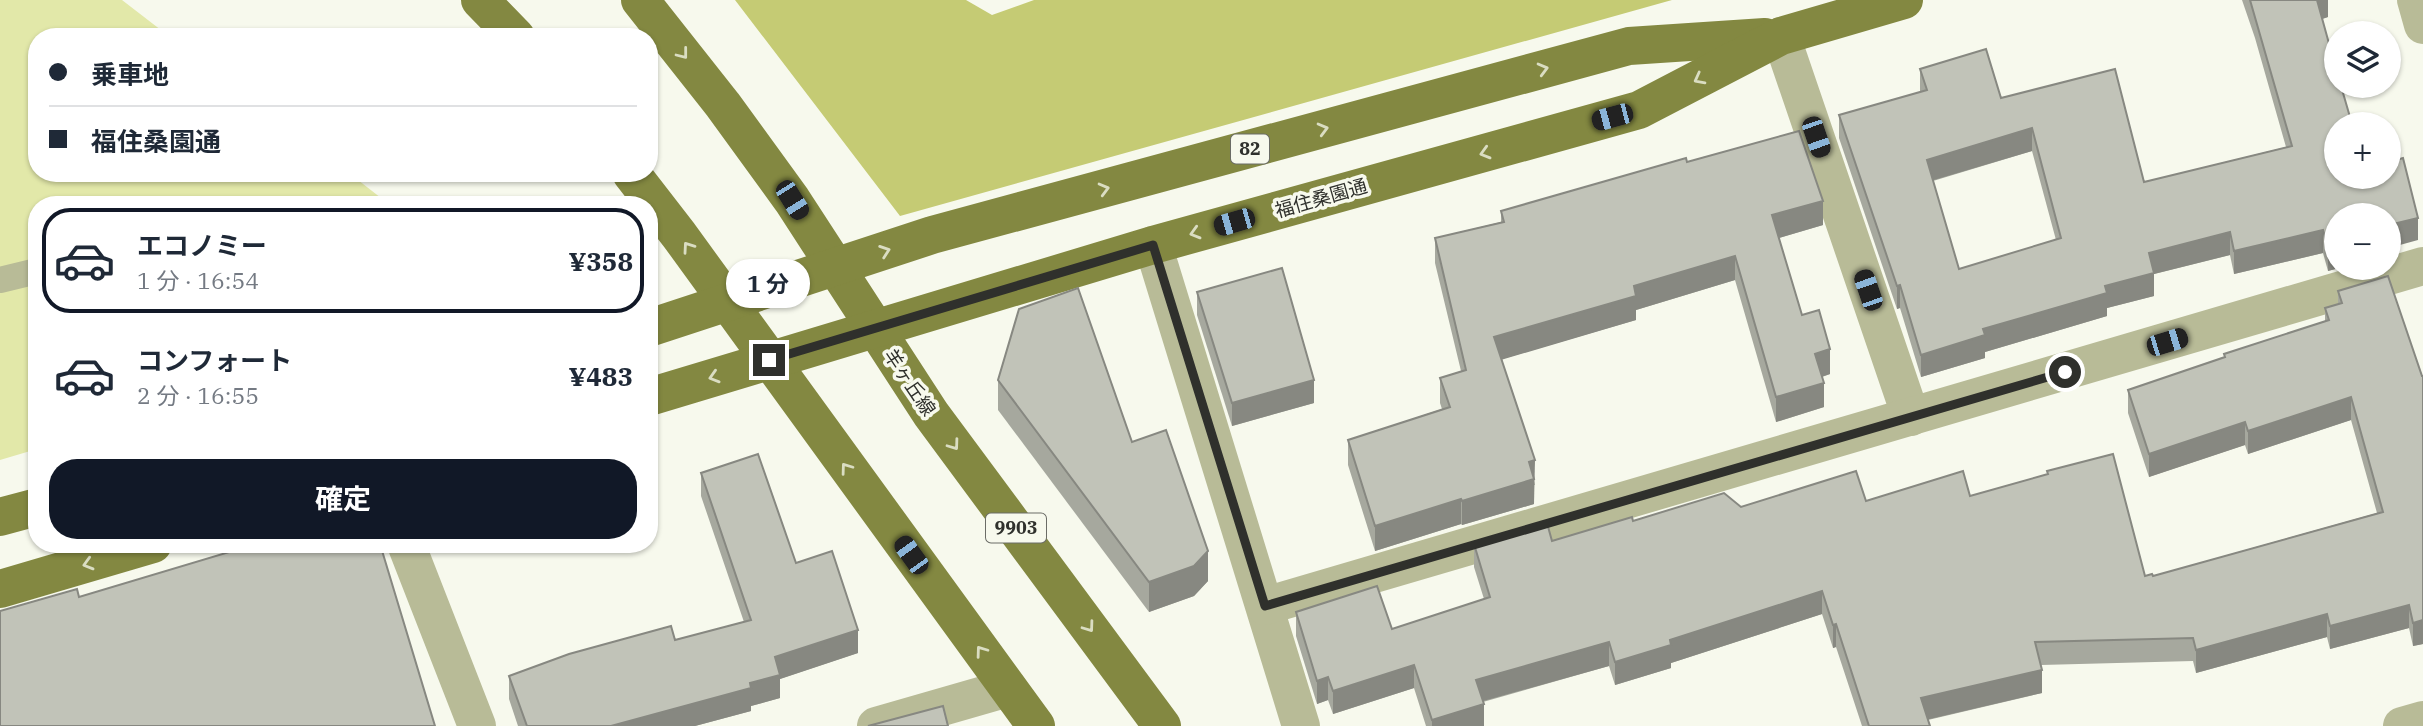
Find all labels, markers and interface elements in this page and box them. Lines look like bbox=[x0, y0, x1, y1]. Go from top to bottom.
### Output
map controls bbox=[2324, 21, 2401, 280]
button: layers bbox=[2324, 21, 2401, 98]
one-way arrow bbox=[674, 46, 687, 58]
text: 乗車地 bbox=[91, 57, 169, 91]
one-way arrow bbox=[1537, 63, 1549, 77]
one-way arrow bbox=[1693, 70, 1706, 84]
car bbox=[1589, 101, 1636, 133]
button: + bbox=[2324, 112, 2401, 189]
car bbox=[1800, 114, 1833, 160]
one-way arrow bbox=[1317, 123, 1329, 137]
text: 福住桑園通 bbox=[91, 124, 221, 158]
road number: 82 bbox=[1231, 134, 1269, 164]
one-way arrow bbox=[1479, 144, 1491, 159]
street label: 福住桑園通 bbox=[1272, 173, 1370, 223]
car bbox=[772, 177, 813, 223]
one-way arrow bbox=[1098, 182, 1110, 197]
button: − bbox=[2324, 203, 2401, 280]
car bbox=[1211, 206, 1258, 238]
one-way arrow bbox=[1189, 225, 1201, 240]
text: エコノミー bbox=[137, 228, 267, 262]
icon: car bbox=[53, 229, 116, 292]
one-way arrow bbox=[684, 242, 696, 255]
text: ¥358 bbox=[568, 244, 633, 278]
one-way arrow bbox=[879, 245, 891, 259]
callout: 1 分 bbox=[727, 258, 811, 308]
text: 1 分 · 16:54 bbox=[137, 265, 259, 295]
car bbox=[1852, 267, 1885, 313]
text: 1 分 bbox=[747, 268, 789, 298]
car bbox=[2144, 326, 2191, 358]
text: コンフォート bbox=[137, 343, 292, 377]
icon: car bbox=[53, 344, 116, 407]
route end bbox=[753, 344, 785, 376]
street label: 羊ヶ丘線 bbox=[879, 344, 941, 420]
route start bbox=[2049, 356, 2081, 388]
text: ¥483 bbox=[568, 359, 633, 393]
one-way arrow bbox=[709, 368, 721, 383]
text: 2 分 · 16:55 bbox=[137, 380, 259, 410]
one-way arrow bbox=[945, 437, 958, 449]
button: 確定 bbox=[49, 459, 637, 539]
one-way arrow bbox=[842, 463, 855, 476]
road number: 9903 bbox=[986, 514, 1046, 542]
car bbox=[891, 532, 932, 578]
one-way arrow bbox=[82, 555, 94, 570]
one-way arrow bbox=[1081, 620, 1093, 632]
one-way arrow bbox=[977, 646, 989, 659]

